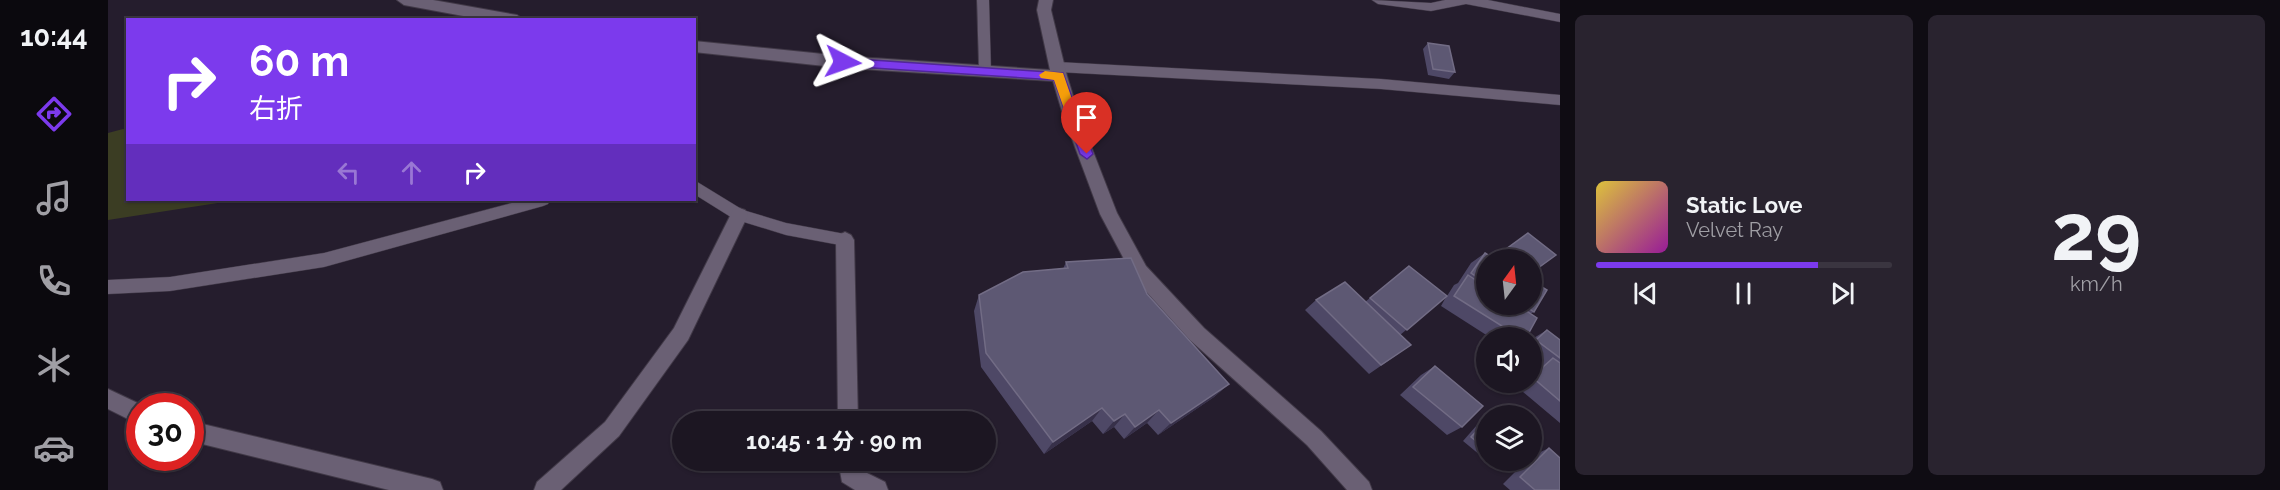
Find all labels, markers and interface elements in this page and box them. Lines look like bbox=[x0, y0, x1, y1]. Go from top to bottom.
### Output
text: 10:44 bbox=[20, 21, 88, 52]
position arrow bbox=[811, 30, 875, 94]
text: 60 m bbox=[249, 37, 349, 86]
icon: right bbox=[150, 42, 228, 120]
pin bbox=[1061, 92, 1112, 154]
icon: directions bbox=[33, 93, 75, 135]
text: 右折 bbox=[249, 93, 303, 124]
icon: arrive bbox=[1070, 101, 1103, 134]
icon: left bbox=[332, 156, 365, 189]
icon: ahead bbox=[395, 156, 428, 189]
icon: right bbox=[458, 156, 491, 189]
icon: music bbox=[33, 177, 75, 219]
text: 29 bbox=[2051, 187, 2141, 278]
text: Static Love bbox=[1686, 192, 1803, 218]
text: Velvet Ray bbox=[1686, 218, 1783, 242]
north arrow bbox=[1476, 249, 1542, 315]
map controls bbox=[1476, 249, 1542, 471]
icon: phone bbox=[33, 260, 75, 302]
text: km/h bbox=[2070, 272, 2123, 296]
icon: previous bbox=[1629, 277, 1662, 310]
icon: pause bbox=[1727, 277, 1760, 310]
icon: next bbox=[1826, 277, 1859, 310]
button: sound bbox=[1476, 327, 1542, 393]
icon: climate bbox=[33, 344, 75, 386]
speed limit sign: 30 bbox=[126, 393, 204, 471]
button: layers bbox=[1476, 405, 1542, 471]
icon: car bbox=[33, 427, 75, 469]
text: 10:45 · 1 分 · 90 m bbox=[746, 428, 922, 454]

